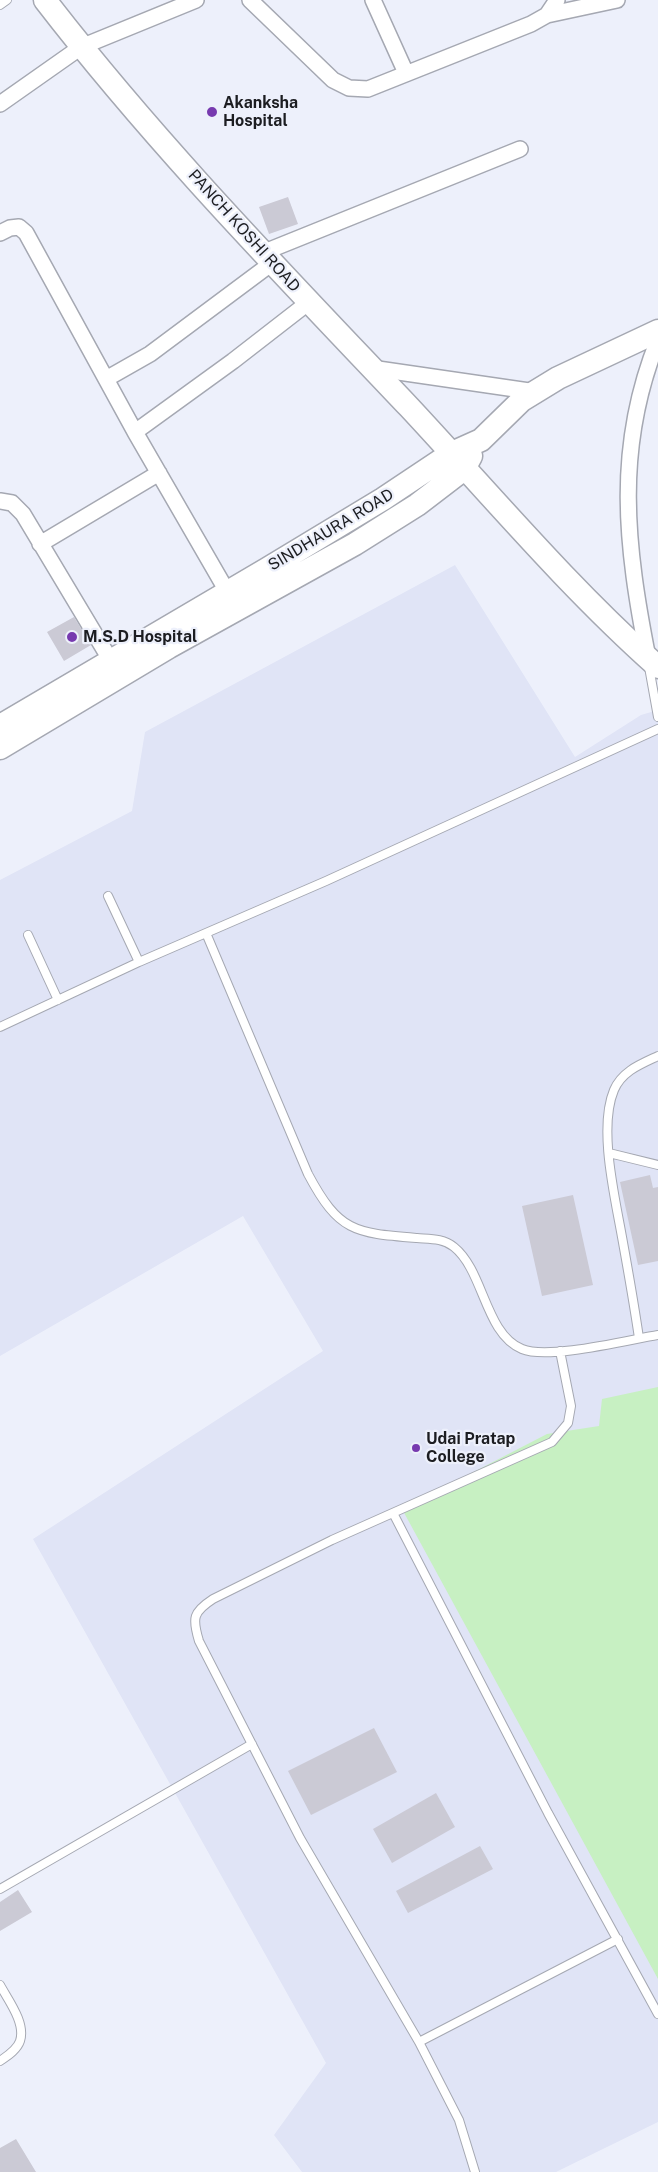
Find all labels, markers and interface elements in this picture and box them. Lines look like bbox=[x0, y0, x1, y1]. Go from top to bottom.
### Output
place label: Akanksha Hospital bbox=[223, 93, 298, 131]
marker: Akanksha Hospital bbox=[205, 105, 219, 119]
street label: PANCH KOSHI ROAD bbox=[184, 166, 304, 296]
street label: SINDHAURA ROAD bbox=[265, 485, 397, 575]
place label: M.S.D Hospital bbox=[83, 627, 197, 647]
marker: M.S.D Hospital bbox=[65, 630, 79, 644]
place label: Udai Pratap College bbox=[426, 1429, 515, 1467]
marker: Udai Pratap College bbox=[410, 1442, 422, 1454]

